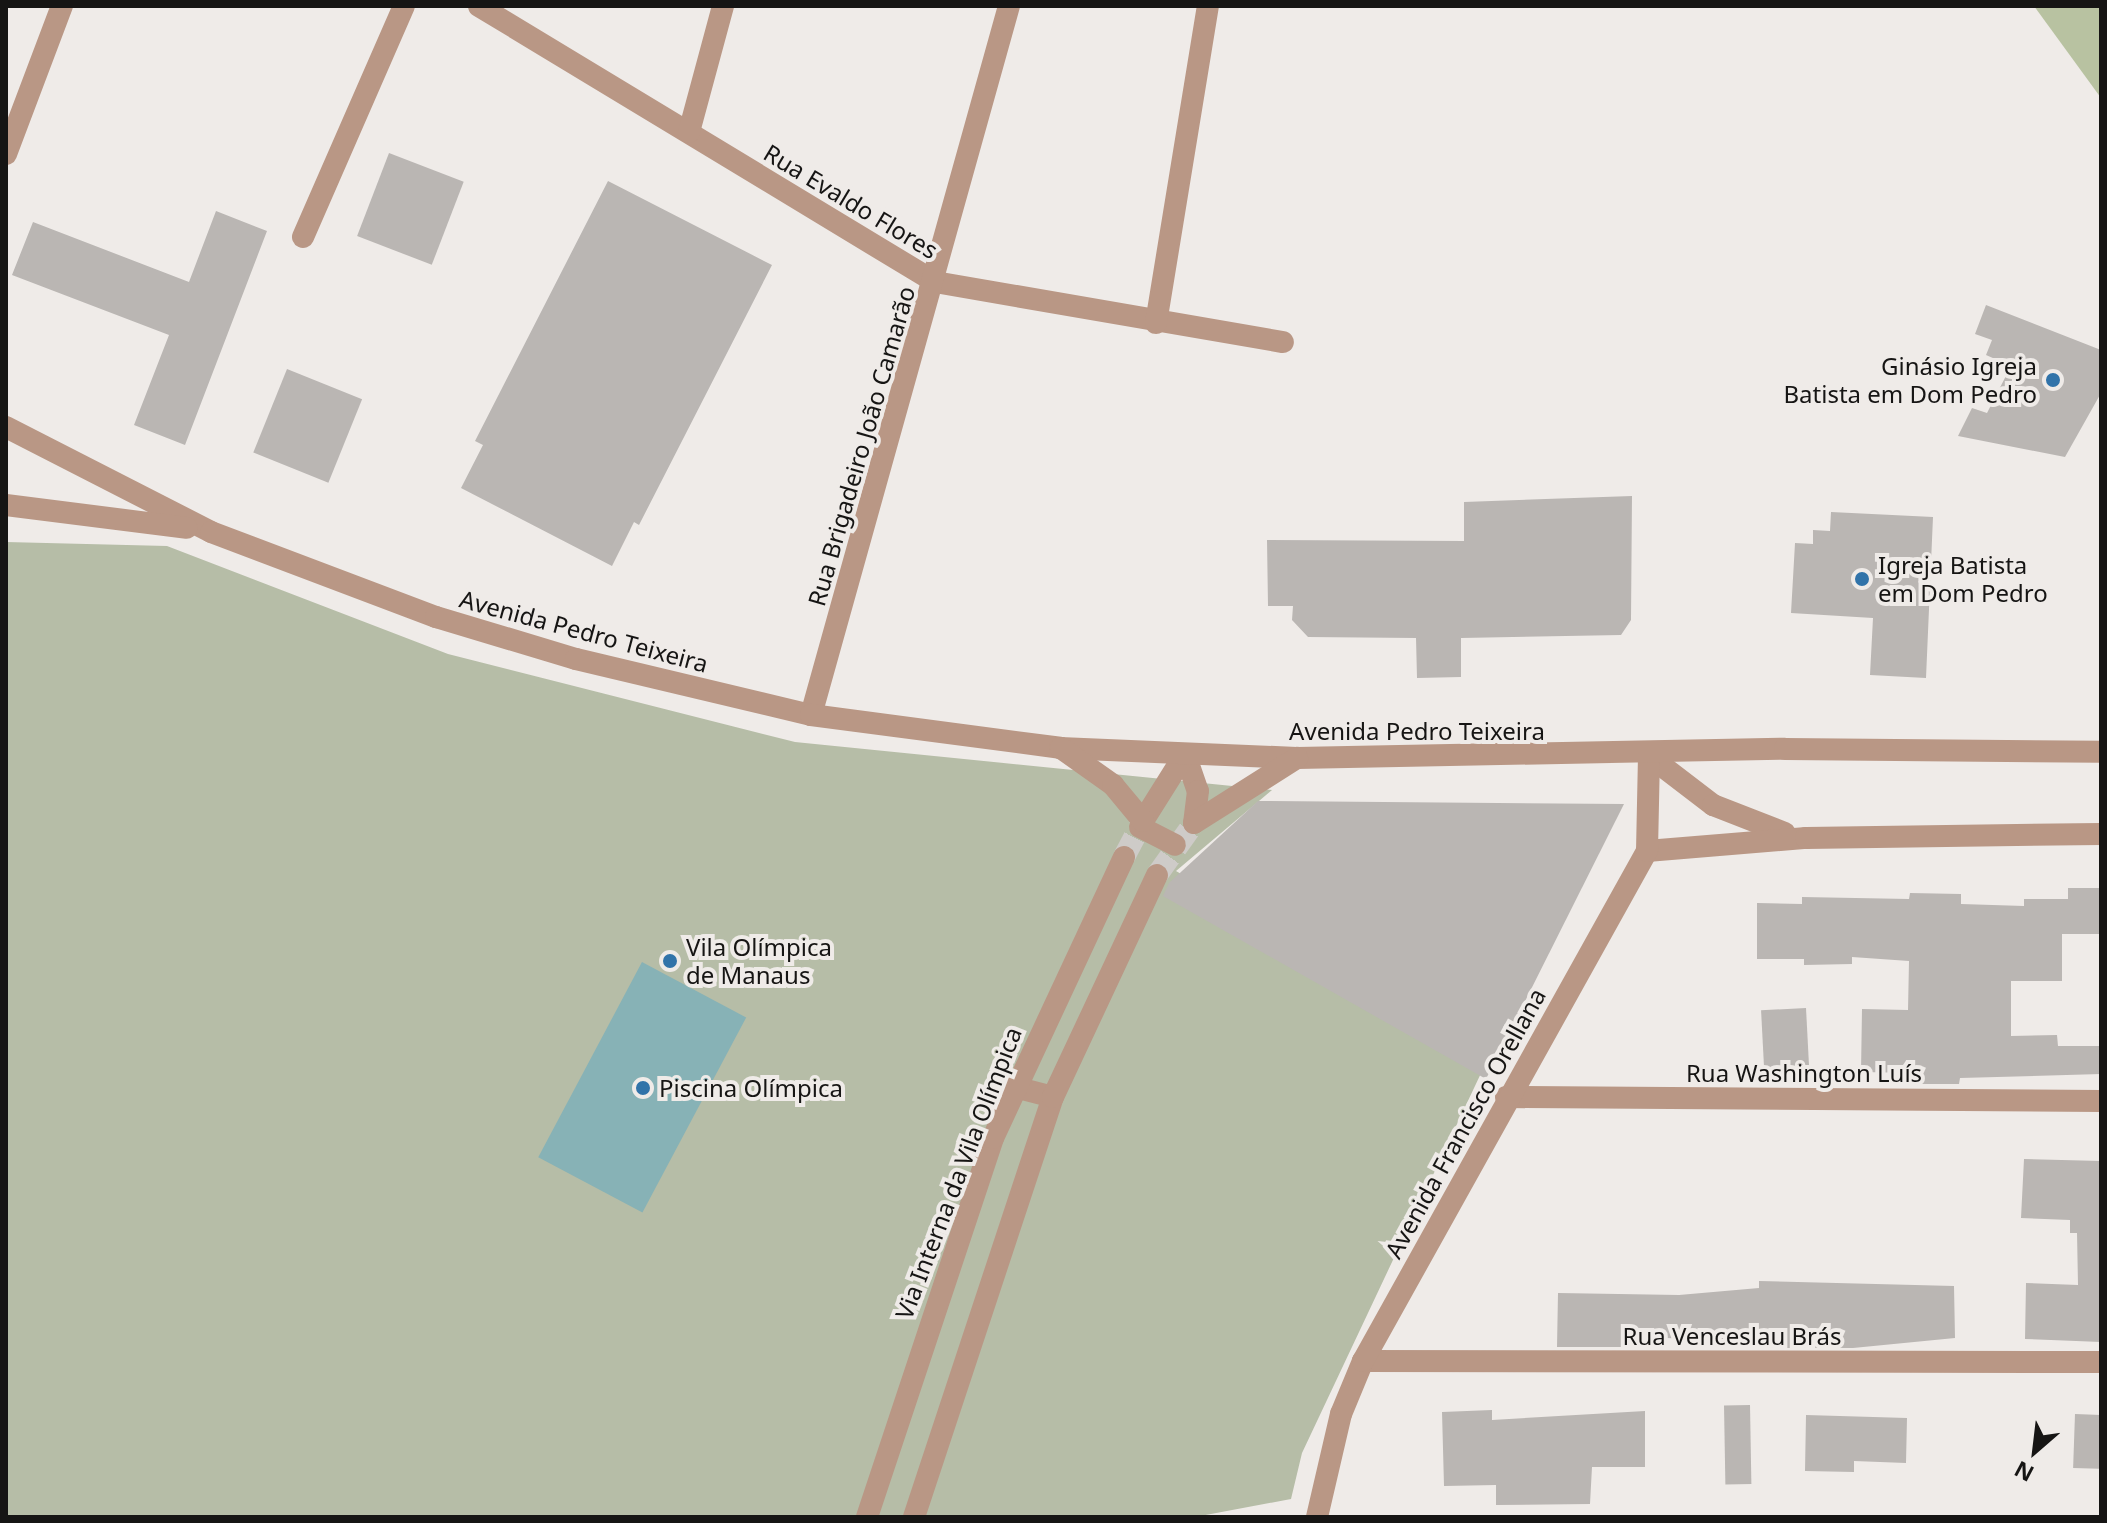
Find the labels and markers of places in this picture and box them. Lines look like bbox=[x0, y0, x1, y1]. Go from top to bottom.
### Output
place label: Ginásio Igreja Batista em Dom Pedro bbox=[1784, 352, 2037, 408]
marker: Ginásio Igreja Batista em Dom Pedro bbox=[2044, 371, 2062, 389]
place label: Igreja Batista em Dom Pedro bbox=[1878, 551, 2048, 607]
marker: Igreja Batista em Dom Pedro bbox=[1853, 570, 1871, 588]
place label: Vila Olímpica de Manaus bbox=[686, 933, 832, 989]
marker: Vila Olímpica de Manaus bbox=[661, 952, 679, 970]
place label: Piscina Olímpica bbox=[659, 1074, 843, 1102]
marker: Piscina Olímpica bbox=[634, 1079, 652, 1097]

